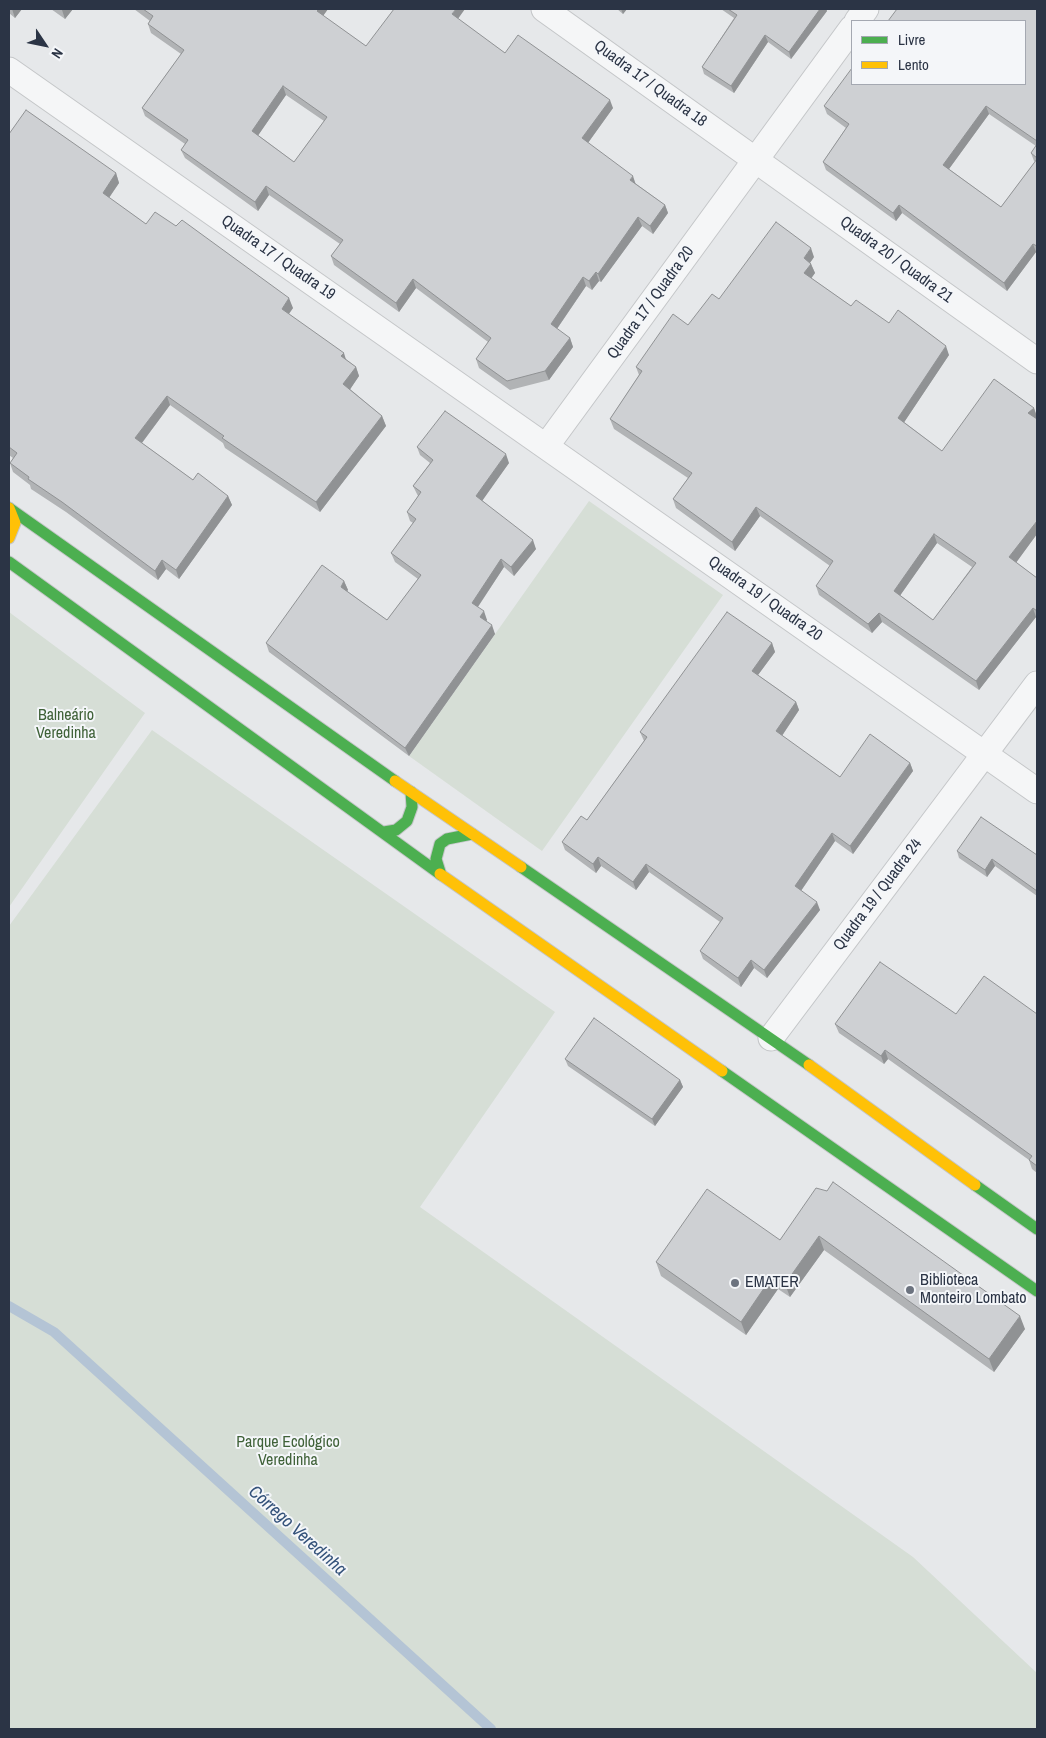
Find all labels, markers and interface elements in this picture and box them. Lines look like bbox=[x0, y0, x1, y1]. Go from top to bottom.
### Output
north arrow bbox=[20, 20, 70, 70]
legend bbox=[851, 20, 1026, 85]
text: Livre bbox=[898, 29, 925, 50]
street label: Quadra 17 / Quadra 18 bbox=[590, 37, 710, 131]
text: N bbox=[48, 45, 67, 62]
text: Lento bbox=[898, 54, 929, 75]
street label: Quadra 17 / Quadra 19 bbox=[217, 211, 339, 305]
street label: Quadra 20 / Quadra 21 bbox=[836, 213, 956, 307]
street label: Quadra 17 / Quadra 20 bbox=[604, 243, 698, 363]
street label: Quadra 19 / Quadra 20 bbox=[704, 552, 826, 646]
park label: Balneário Veredinha bbox=[36, 706, 96, 744]
street label: Quadra 19 / Quadra 24 bbox=[830, 835, 926, 955]
place label: Biblioteca Monteiro Lombato bbox=[920, 1271, 1026, 1309]
place label: EMATER bbox=[745, 1273, 799, 1293]
marker: EMATER bbox=[729, 1277, 741, 1289]
marker: Biblioteca Monteiro Lombato bbox=[904, 1284, 916, 1296]
park label: Parque Ecológico Veredinha bbox=[236, 1433, 340, 1471]
water label: Córrego Veredinha bbox=[243, 1481, 351, 1581]

